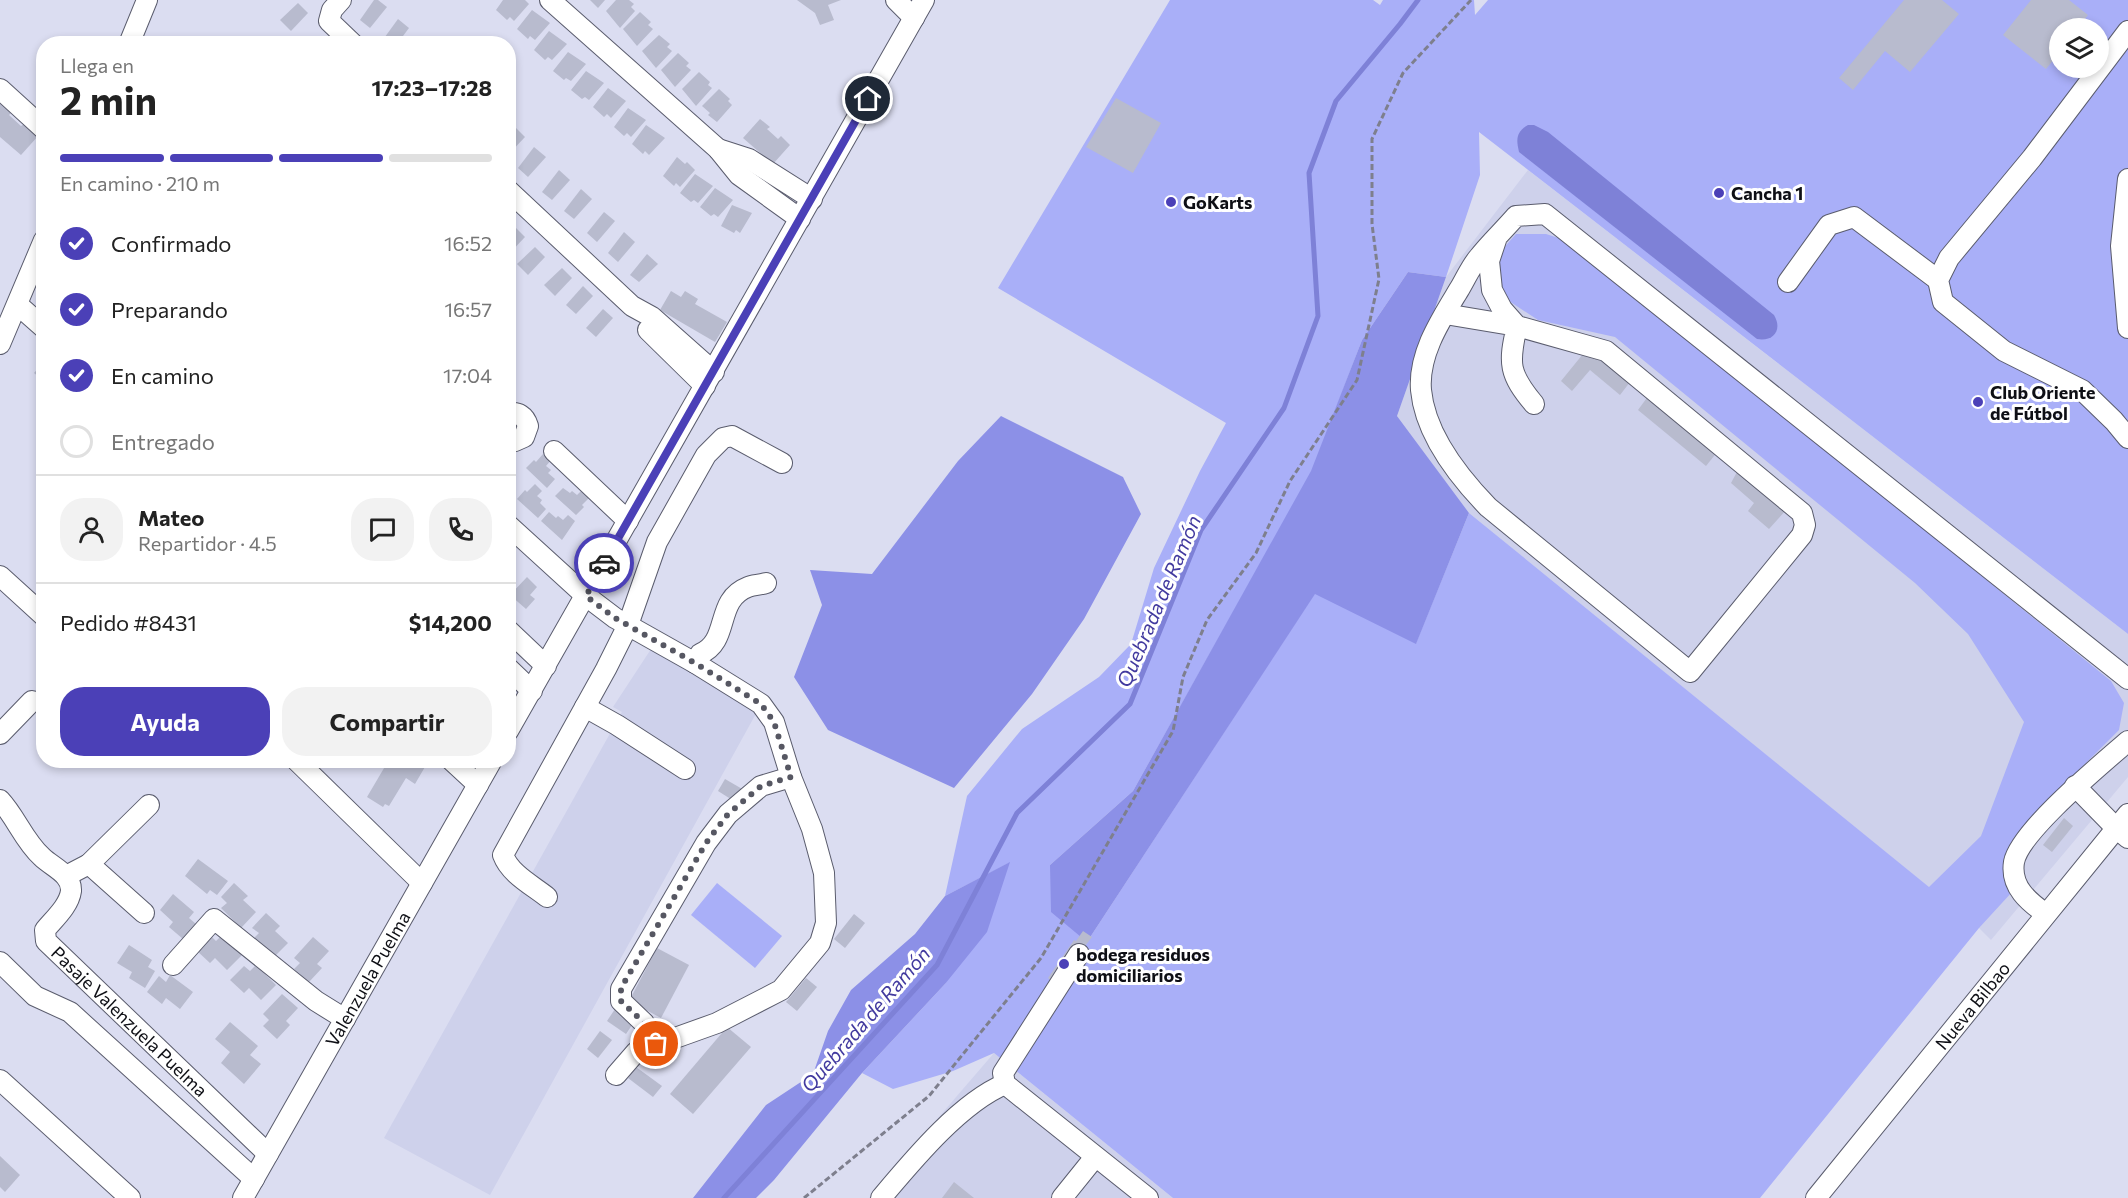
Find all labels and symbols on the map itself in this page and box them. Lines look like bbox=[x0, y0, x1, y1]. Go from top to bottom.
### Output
pin bbox=[842, 73, 893, 124]
place label: Cancha 1 bbox=[1731, 182, 1803, 204]
marker: Cancha 1 bbox=[1712, 186, 1726, 200]
place label: GoKarts bbox=[1183, 191, 1252, 213]
marker: GoKarts bbox=[1164, 195, 1178, 209]
place label: Club Oriente de Fútbol bbox=[1990, 381, 2096, 424]
marker: Club Oriente de Fútbol bbox=[1971, 395, 1985, 409]
water label: Quebrada de Ramón bbox=[1111, 511, 1205, 691]
courier bbox=[574, 533, 634, 593]
street label: Valenzuela Puelma bbox=[320, 908, 415, 1050]
street label: Pasaje Valenzuela Puelma bbox=[47, 941, 212, 1101]
water label: Quebrada de Ramón bbox=[795, 941, 935, 1097]
place label: bodega residuos domiciliarios bbox=[1076, 943, 1210, 986]
marker: bodega residuos domiciliarios bbox=[1057, 957, 1071, 971]
street label: Nueva Bilbao bbox=[1930, 957, 2015, 1054]
pin bbox=[630, 1018, 681, 1069]

